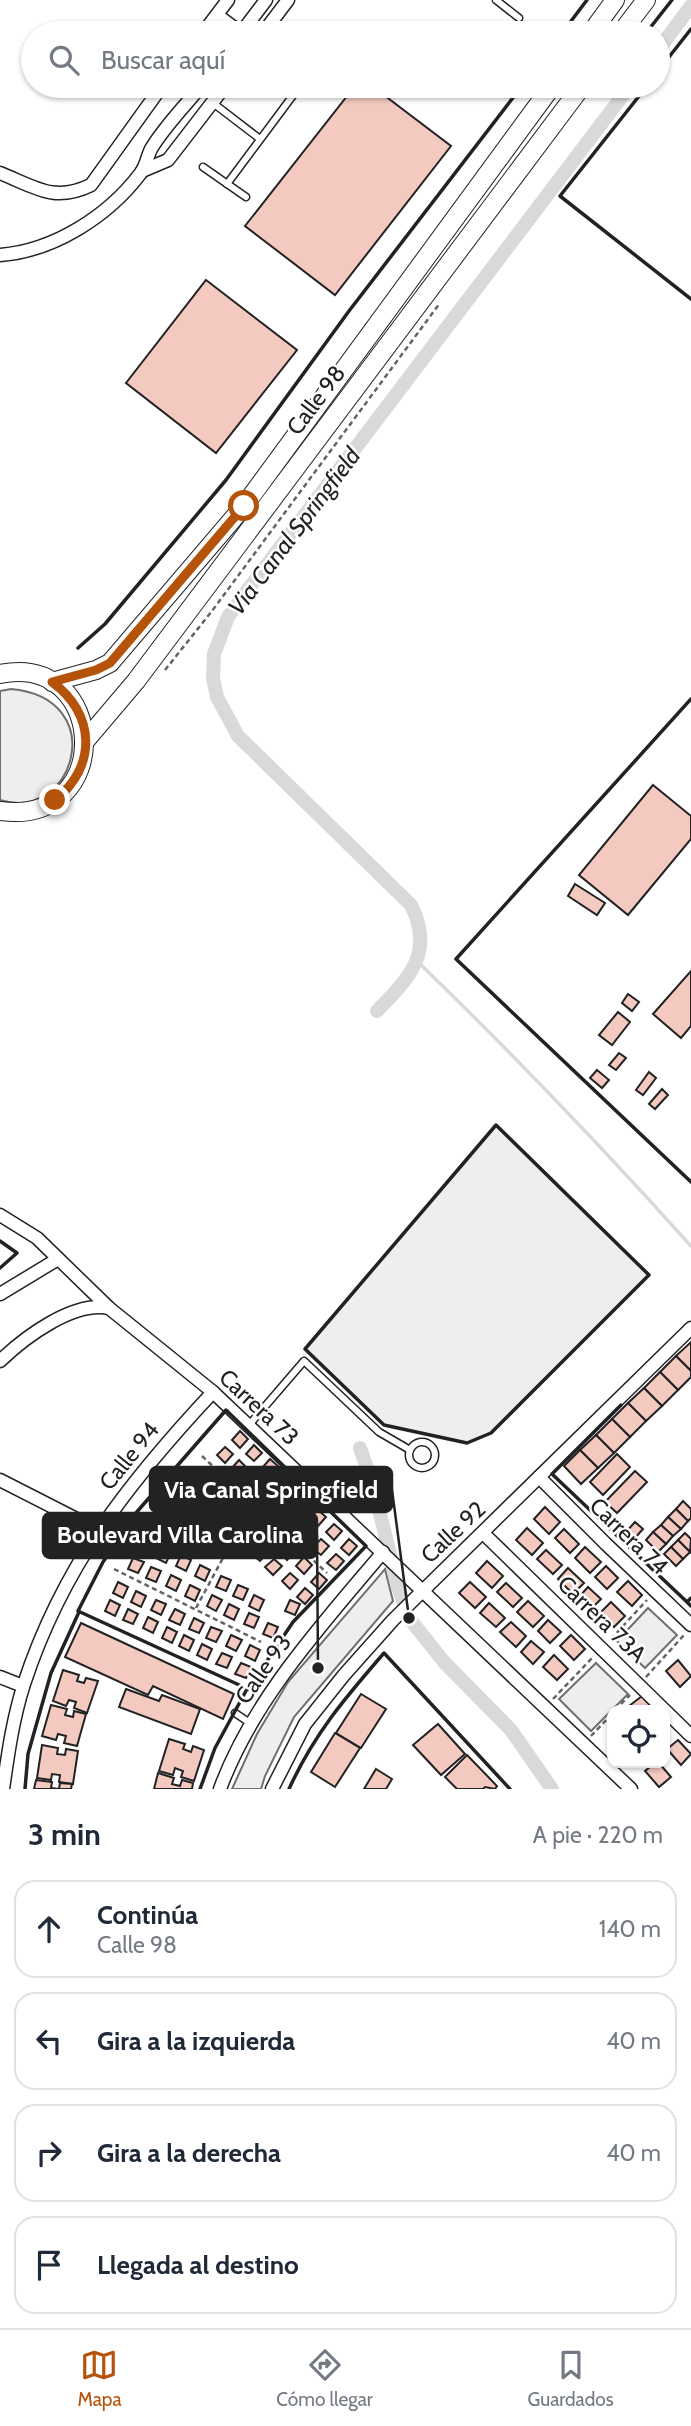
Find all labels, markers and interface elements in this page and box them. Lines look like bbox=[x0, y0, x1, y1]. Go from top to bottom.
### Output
search box bbox=[21, 21, 670, 98]
icon: search bbox=[45, 41, 83, 79]
text: Buscar aquí bbox=[101, 44, 225, 76]
street label: Calle 98 bbox=[281, 360, 351, 440]
water label: Via Canal Springfield bbox=[222, 441, 367, 620]
route start bbox=[228, 490, 259, 521]
route end bbox=[39, 784, 70, 815]
street label: Carrera 73 bbox=[213, 1363, 305, 1451]
street label: Calle 94 bbox=[93, 1416, 165, 1496]
callout: Via Canal Springfield bbox=[150, 1467, 392, 1512]
text: Via Canal Springfield bbox=[164, 1475, 378, 1504]
street label: Carrera 74 bbox=[584, 1492, 674, 1580]
street label: Calle 92 bbox=[415, 1495, 491, 1569]
callout: Boulevard Villa Carolina bbox=[43, 1513, 317, 1558]
text: Boulevard Villa Carolina bbox=[57, 1520, 303, 1549]
street label: Carrera 73A bbox=[552, 1570, 652, 1668]
street label: Calle 93 bbox=[229, 1629, 297, 1709]
map controls bbox=[607, 1705, 670, 1768]
button: locate bbox=[607, 1705, 670, 1768]
text: 3 min bbox=[28, 1816, 101, 1853]
text: A pie · 220 m bbox=[533, 1821, 663, 1849]
text: Continúa bbox=[97, 1899, 198, 1931]
icon: ahead bbox=[30, 1910, 68, 1948]
text: 140 m bbox=[599, 1915, 661, 1943]
text: Calle 98 bbox=[97, 1931, 177, 1959]
icon: left bbox=[30, 2022, 68, 2060]
text: Gira a la izquierda bbox=[97, 2025, 295, 2057]
text: 40 m bbox=[606, 2027, 661, 2055]
icon: right bbox=[30, 2134, 68, 2172]
text: Gira a la derecha bbox=[97, 2137, 281, 2169]
text: 40 m bbox=[606, 2139, 661, 2167]
icon: arrive bbox=[30, 2246, 68, 2284]
text: Llegada al destino bbox=[97, 2249, 299, 2281]
tab: Mapa bbox=[77, 2346, 122, 2411]
tab: Cómo llegar bbox=[276, 2346, 373, 2411]
tab: Guardados bbox=[528, 2346, 614, 2411]

